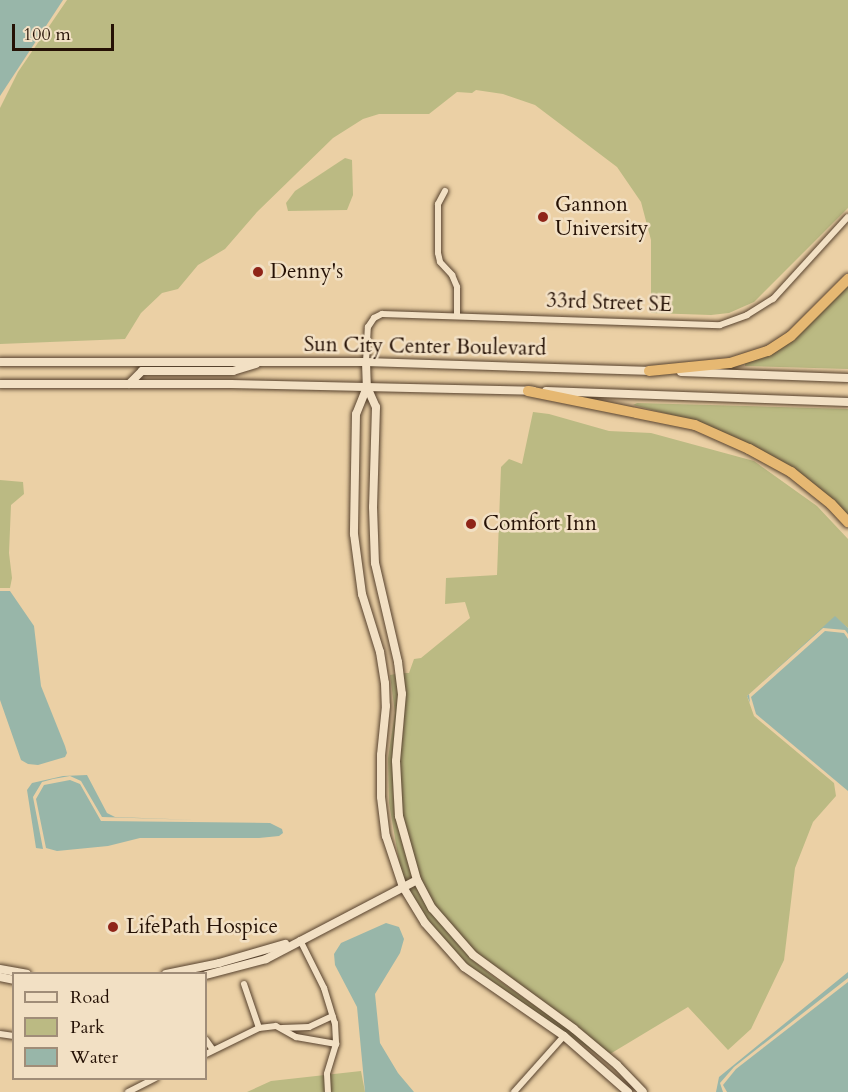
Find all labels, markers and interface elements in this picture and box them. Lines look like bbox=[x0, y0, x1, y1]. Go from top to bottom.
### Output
scale bar bbox=[15, 12, 117, 50]
text: 100 m bbox=[23, 22, 71, 47]
place label: Gannon University bbox=[555, 192, 648, 242]
marker: Gannon University bbox=[536, 210, 550, 224]
place label: Denny's bbox=[270, 259, 343, 285]
marker: Denny's bbox=[251, 265, 265, 279]
street label: 33rd Street SE bbox=[546, 288, 672, 318]
street label: Sun City Center Boulevard bbox=[304, 332, 546, 362]
place label: Comfort Inn bbox=[483, 511, 597, 537]
marker: Comfort Inn bbox=[464, 517, 478, 531]
place label: LifePath Hospice bbox=[126, 914, 278, 940]
marker: LifePath Hospice bbox=[104, 918, 122, 936]
legend bbox=[12, 972, 207, 1080]
text: Road bbox=[70, 985, 110, 1010]
text: Park bbox=[70, 1015, 105, 1040]
text: Water bbox=[70, 1045, 118, 1070]

